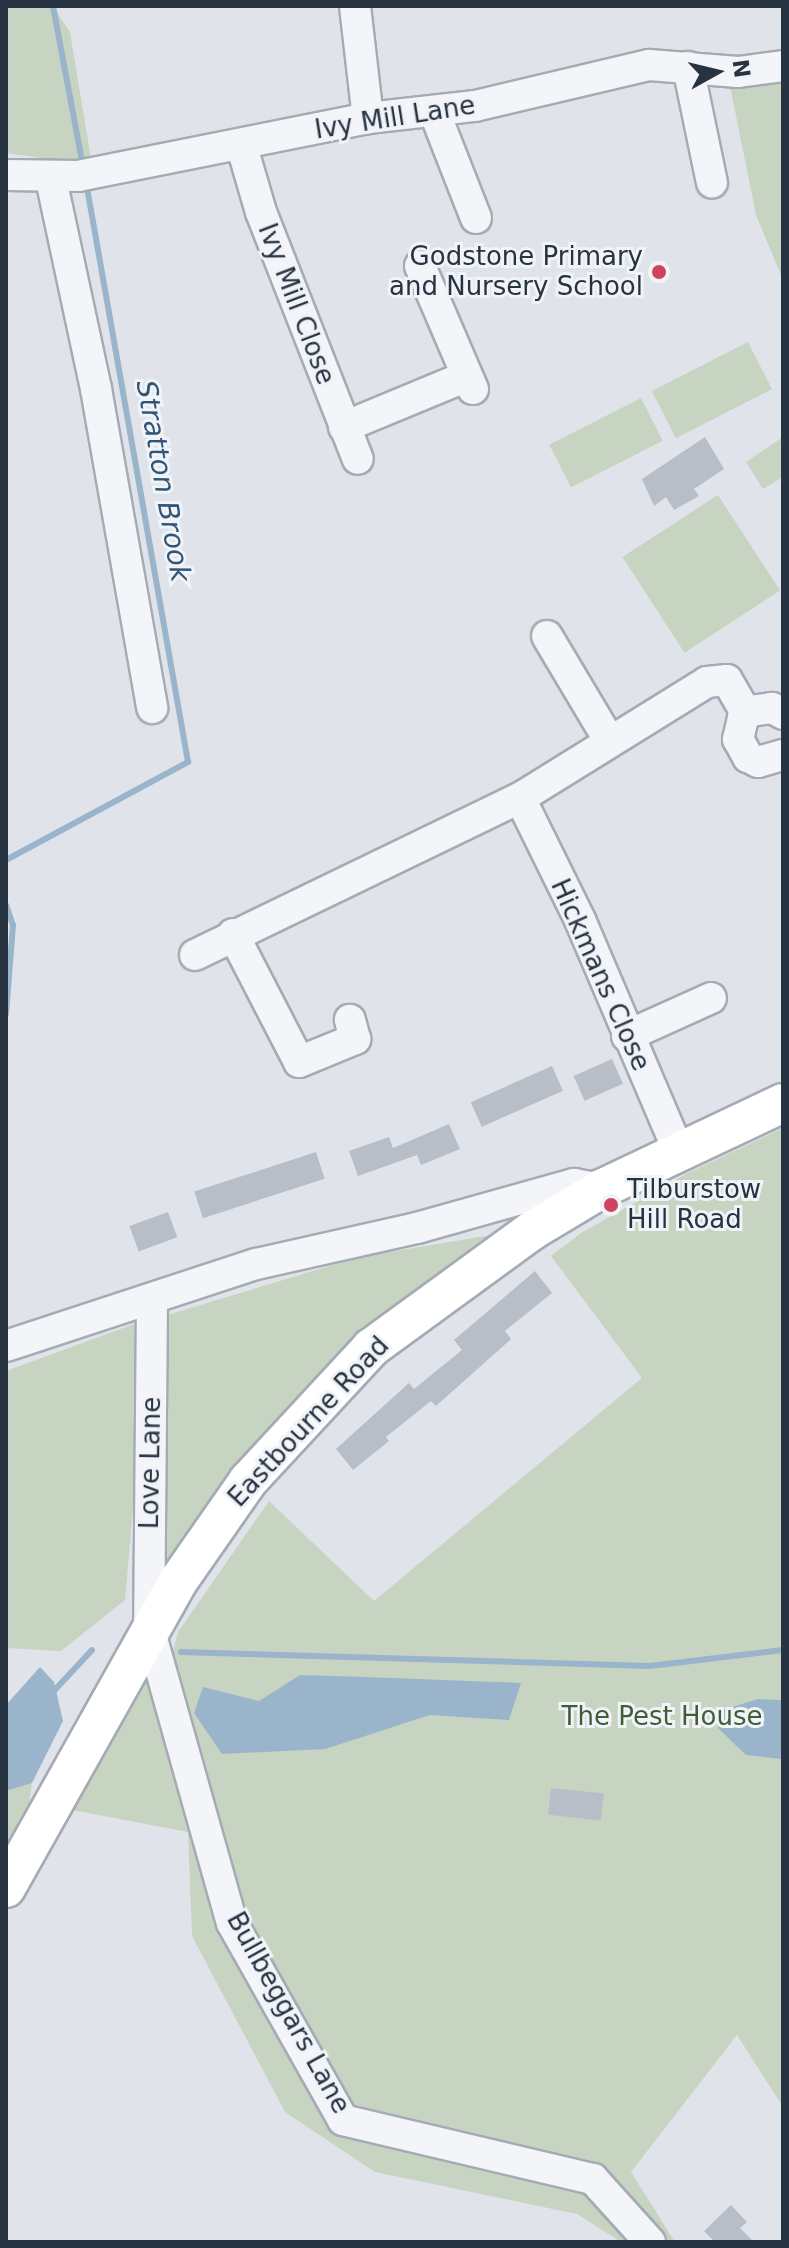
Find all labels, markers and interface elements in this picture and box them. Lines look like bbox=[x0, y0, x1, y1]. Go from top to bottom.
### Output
north arrow bbox=[677, 32, 757, 112]
text: N bbox=[728, 58, 755, 79]
street label: Ivy Mill Lane bbox=[313, 90, 477, 146]
street label: Ivy Mill Close bbox=[251, 219, 341, 389]
place label: Godstone Primary and Nursery School bbox=[389, 241, 643, 302]
marker: Godstone Primary and Nursery School bbox=[650, 263, 668, 281]
water label: Stratton Brook bbox=[129, 377, 197, 585]
street label: Hickmans Close bbox=[544, 874, 656, 1076]
place label: Tilburstow Hill Road bbox=[627, 1174, 761, 1236]
marker: Tilburstow Hill Road bbox=[602, 1196, 620, 1214]
street label: Eastbourne Road bbox=[222, 1330, 396, 1514]
street label: Love Lane bbox=[134, 1397, 168, 1529]
park label: The Pest House bbox=[562, 1701, 762, 1733]
street label: Bullbeggars Lane bbox=[220, 1907, 356, 2119]

